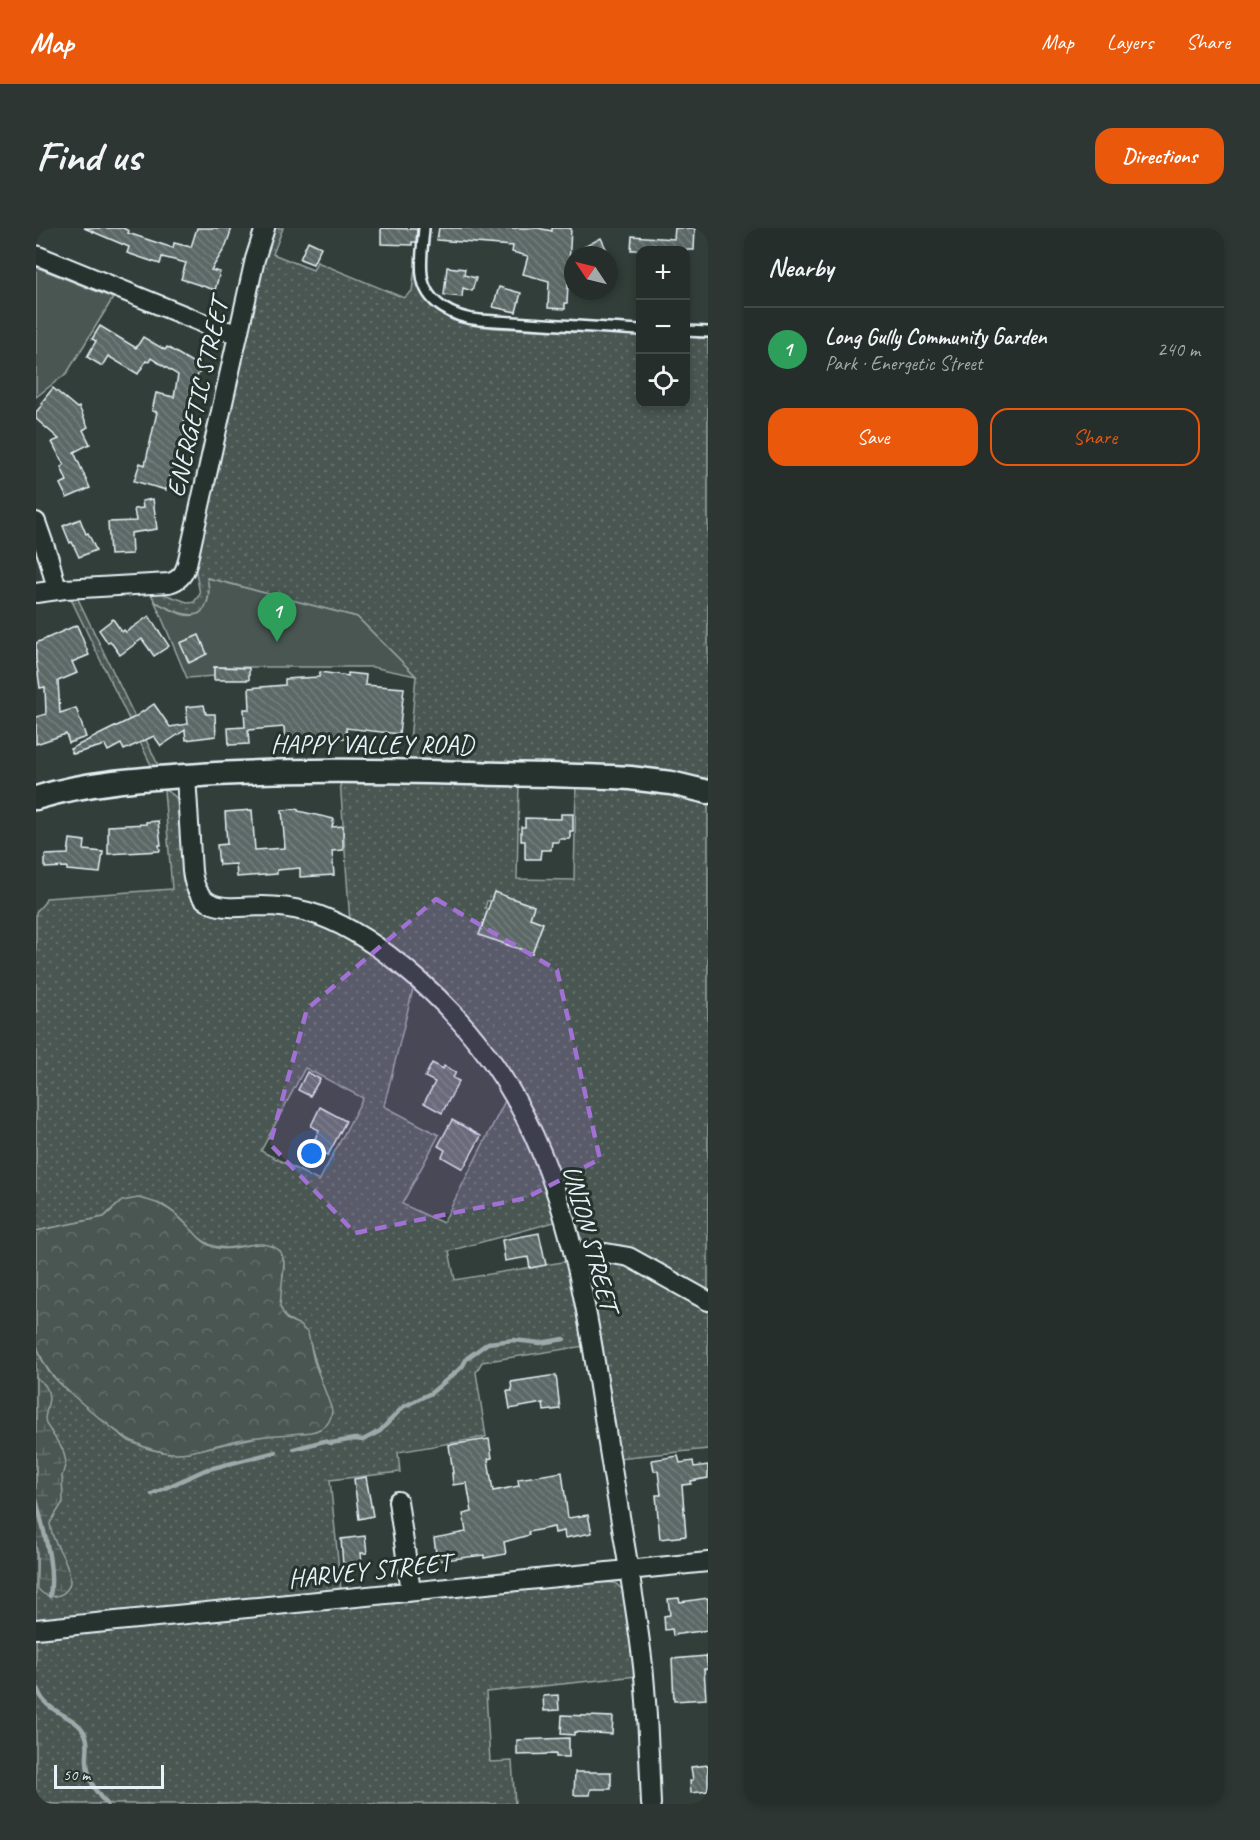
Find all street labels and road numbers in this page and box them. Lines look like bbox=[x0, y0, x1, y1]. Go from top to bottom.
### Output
street label: ENERGETIC STREET bbox=[159, 289, 238, 500]
street label: HAPPY VALLEY ROAD bbox=[271, 728, 475, 761]
street label: UNION STREET bbox=[555, 1162, 628, 1321]
street label: HARVEY STREET bbox=[286, 1545, 458, 1595]

